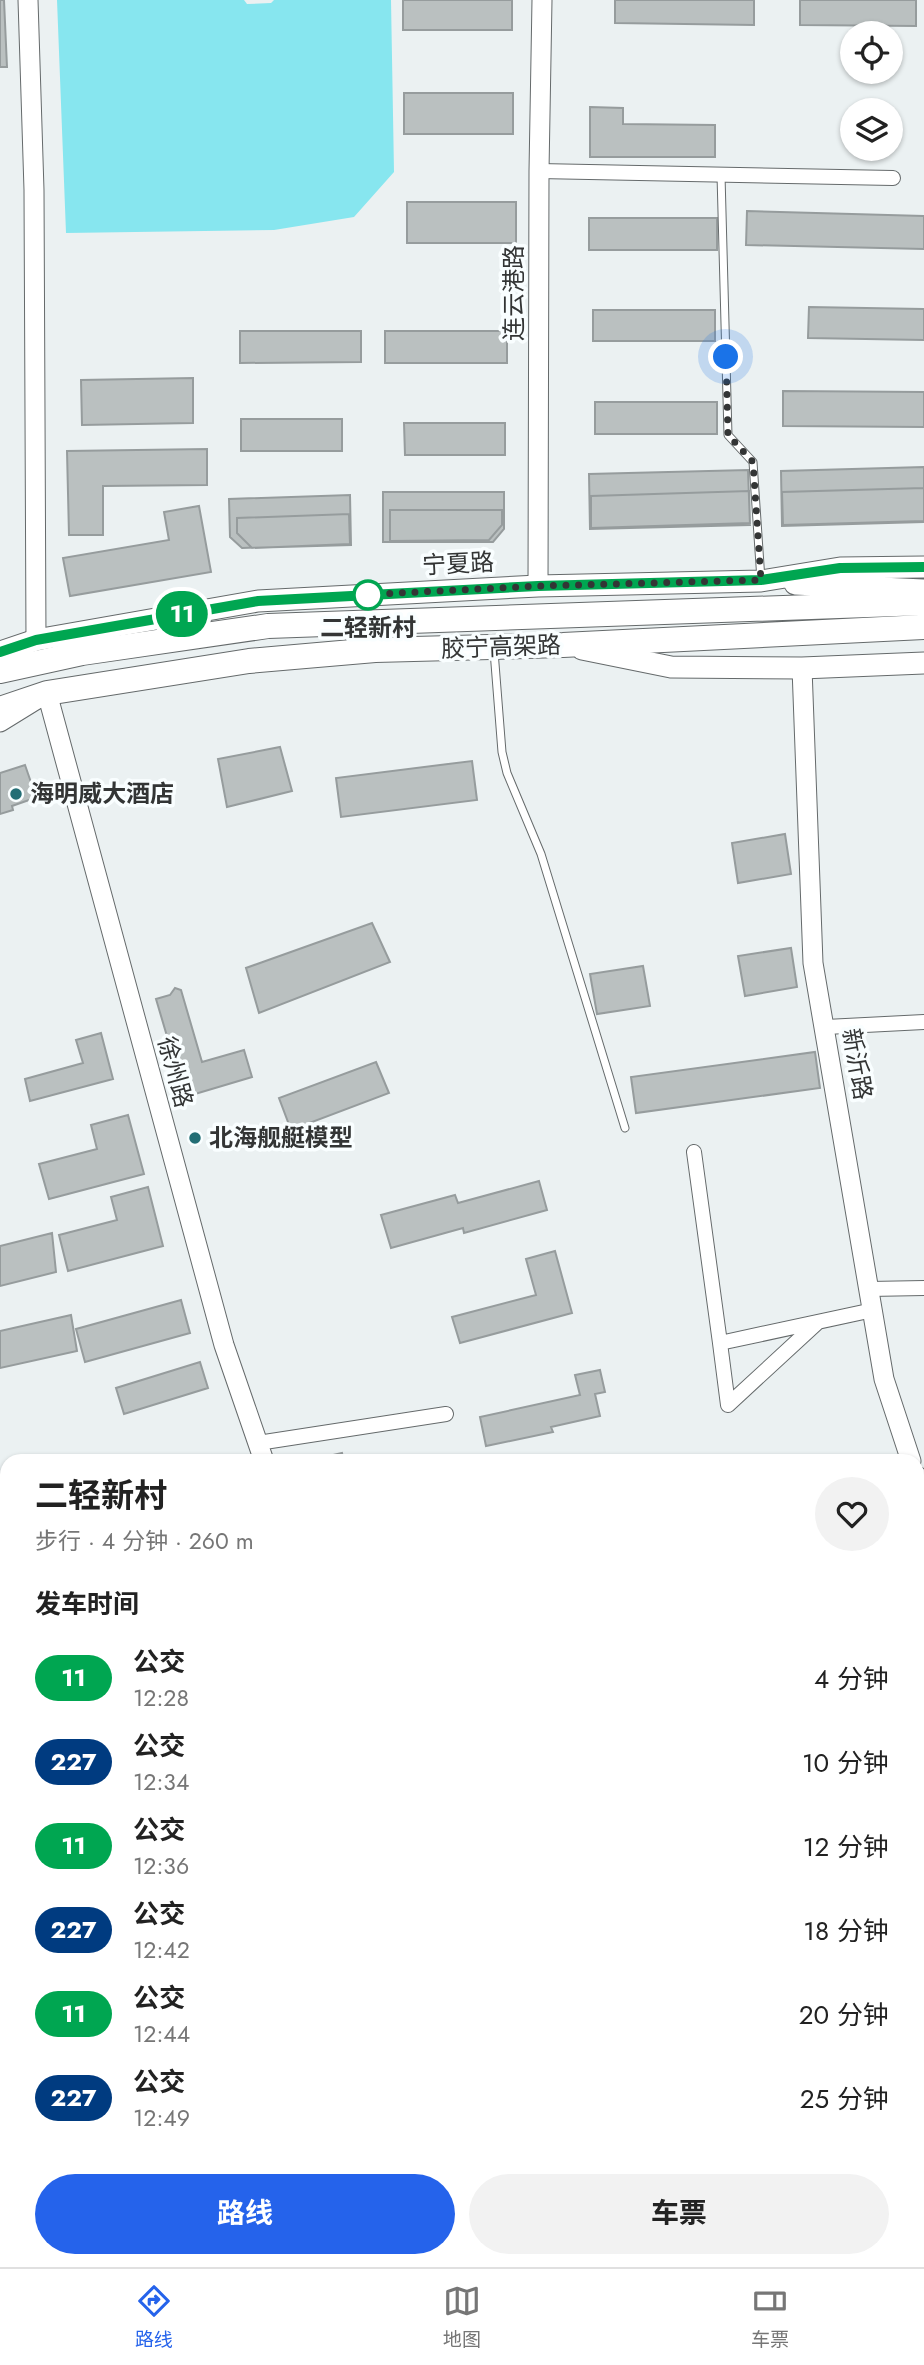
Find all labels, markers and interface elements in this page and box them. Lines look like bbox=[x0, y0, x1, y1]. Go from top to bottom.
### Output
map controls bbox=[840, 21, 903, 161]
button: locate bbox=[840, 21, 903, 84]
button: layers bbox=[840, 98, 903, 161]
street label: 连云港路 bbox=[496, 245, 531, 341]
your location bbox=[708, 339, 743, 374]
street label: 宁夏路 bbox=[421, 544, 495, 583]
marker: 二轻新村 bbox=[353, 580, 383, 610]
line badge: 11 bbox=[150, 591, 214, 637]
text: 11 bbox=[170, 596, 194, 631]
place label: 二轻新村 bbox=[320, 610, 416, 645]
street label: 胶宁高架路 bbox=[440, 627, 562, 666]
place label: 海明威大酒店 bbox=[30, 776, 174, 811]
marker: 海明威大酒店 bbox=[8, 786, 24, 802]
street label: 新沂路 bbox=[834, 1025, 881, 1102]
street label: 徐州路 bbox=[149, 1033, 202, 1111]
place label: 北海舰艇模型 bbox=[209, 1120, 353, 1155]
marker: 北海舰艇模型 bbox=[187, 1130, 203, 1146]
text: 二轻新村 bbox=[35, 1472, 167, 1519]
button: heart bbox=[815, 1477, 889, 1551]
text: 步行 · 4 分钟 · 260 m bbox=[35, 1524, 254, 1558]
text: 发车时间 bbox=[35, 1585, 139, 1623]
text: 公交 bbox=[133, 1643, 185, 1681]
text: 11 bbox=[61, 1660, 86, 1695]
text: 4 分钟 bbox=[814, 1660, 889, 1698]
text: 12:28 bbox=[133, 1681, 189, 1715]
text: 公交 bbox=[133, 1727, 185, 1765]
text: 227 bbox=[51, 1744, 96, 1779]
text: 10 分钟 bbox=[802, 1744, 889, 1782]
text: 12:34 bbox=[133, 1765, 189, 1799]
text: 公交 bbox=[133, 1811, 185, 1849]
text: 11 bbox=[61, 1828, 86, 1863]
text: 12 分钟 bbox=[803, 1828, 889, 1866]
text: 12:36 bbox=[133, 1849, 189, 1883]
text: 公交 bbox=[133, 1895, 185, 1933]
text: 227 bbox=[51, 1912, 96, 1947]
text: 18 分钟 bbox=[803, 1912, 889, 1950]
text: 12:42 bbox=[133, 1933, 190, 1967]
text: 公交 bbox=[133, 1979, 185, 2017]
text: 11 bbox=[61, 1996, 86, 2031]
text: 20 分钟 bbox=[799, 1996, 889, 2034]
text: 12:44 bbox=[133, 2017, 190, 2051]
text: 公交 bbox=[133, 2063, 185, 2101]
text: 227 bbox=[51, 2080, 96, 2115]
text: 25 分钟 bbox=[800, 2080, 889, 2118]
text: 12:49 bbox=[133, 2101, 190, 2135]
button: 路线 bbox=[35, 2174, 455, 2254]
button: 车票 bbox=[469, 2174, 889, 2254]
tab: 路线 bbox=[135, 2282, 173, 2353]
tab: 地图 bbox=[443, 2282, 481, 2353]
tab: 车票 bbox=[751, 2282, 789, 2353]

